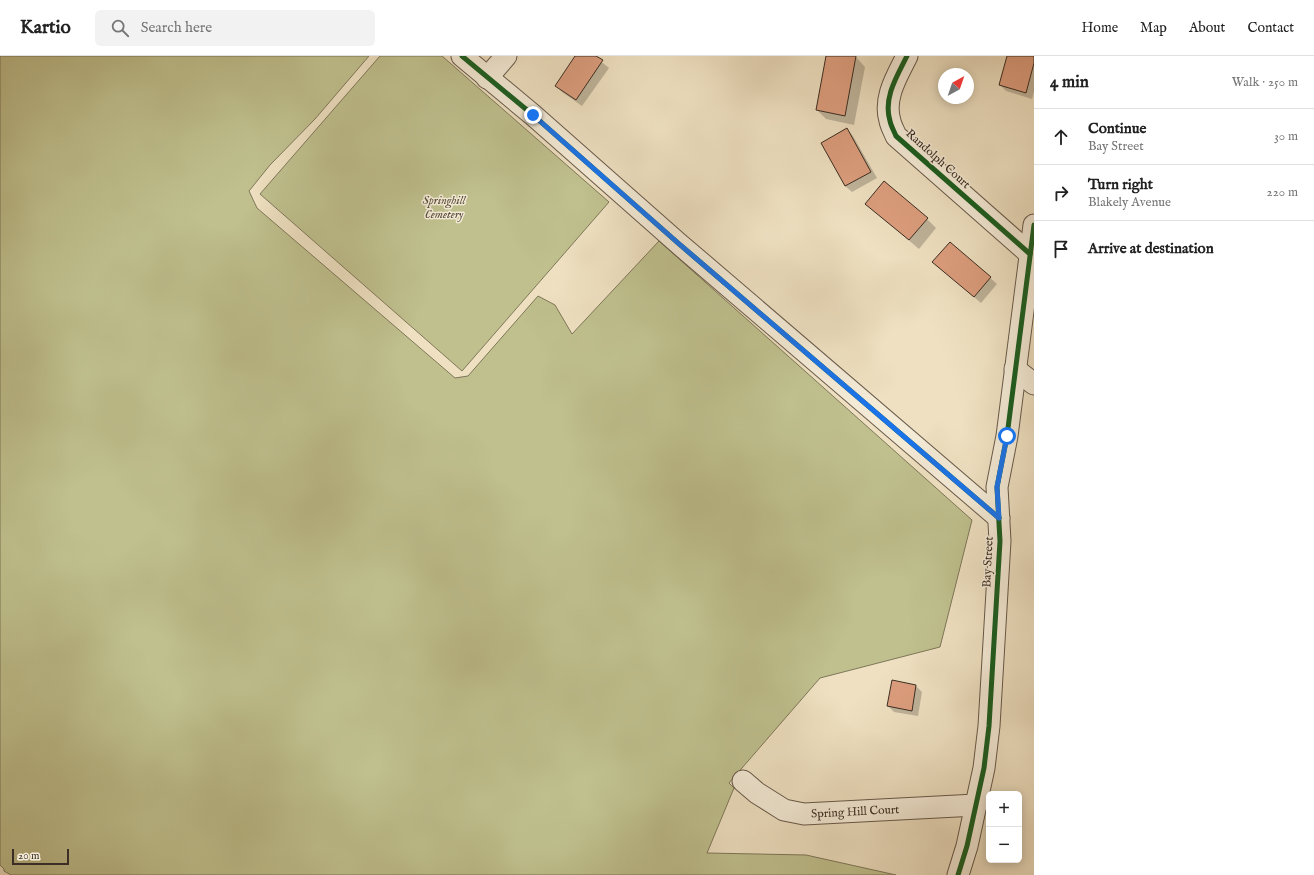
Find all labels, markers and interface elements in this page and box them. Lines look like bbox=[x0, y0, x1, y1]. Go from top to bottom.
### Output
search box bbox=[95, 10, 375, 46]
text: Kartio bbox=[20, 16, 71, 40]
icon: search bbox=[109, 17, 131, 39]
text: Search here bbox=[141, 18, 212, 37]
text: Home bbox=[1082, 19, 1118, 37]
text: Map bbox=[1140, 19, 1167, 37]
text: About bbox=[1189, 19, 1225, 37]
text: Contact bbox=[1247, 19, 1294, 37]
north arrow bbox=[938, 68, 974, 104]
text: 4 min bbox=[1050, 72, 1089, 93]
text: Walk · 250 m bbox=[1232, 74, 1298, 91]
route end bbox=[524, 106, 542, 124]
text: Continue bbox=[1088, 119, 1146, 138]
street label: Randolph Court bbox=[902, 126, 973, 193]
icon: ahead bbox=[1050, 126, 1072, 148]
text: 30 m bbox=[1274, 128, 1298, 145]
text: Bay Street bbox=[1088, 138, 1144, 155]
text: Turn right bbox=[1088, 175, 1153, 194]
icon: right bbox=[1050, 182, 1072, 204]
text: 220 m bbox=[1267, 184, 1298, 201]
park label: Springhill Cemetery bbox=[423, 193, 467, 222]
text: Blakely Avenue bbox=[1088, 194, 1171, 211]
icon: arrive bbox=[1050, 238, 1072, 260]
text: Arrive at destination bbox=[1088, 239, 1214, 258]
route start bbox=[998, 427, 1016, 445]
street label: Bay Street bbox=[979, 536, 997, 588]
map controls bbox=[986, 791, 1022, 863]
button: + bbox=[986, 791, 1022, 827]
street label: Spring Hill Court bbox=[811, 802, 900, 822]
button: − bbox=[986, 827, 1022, 863]
scale bar bbox=[12, 847, 69, 866]
text: 20 m bbox=[18, 849, 39, 863]

